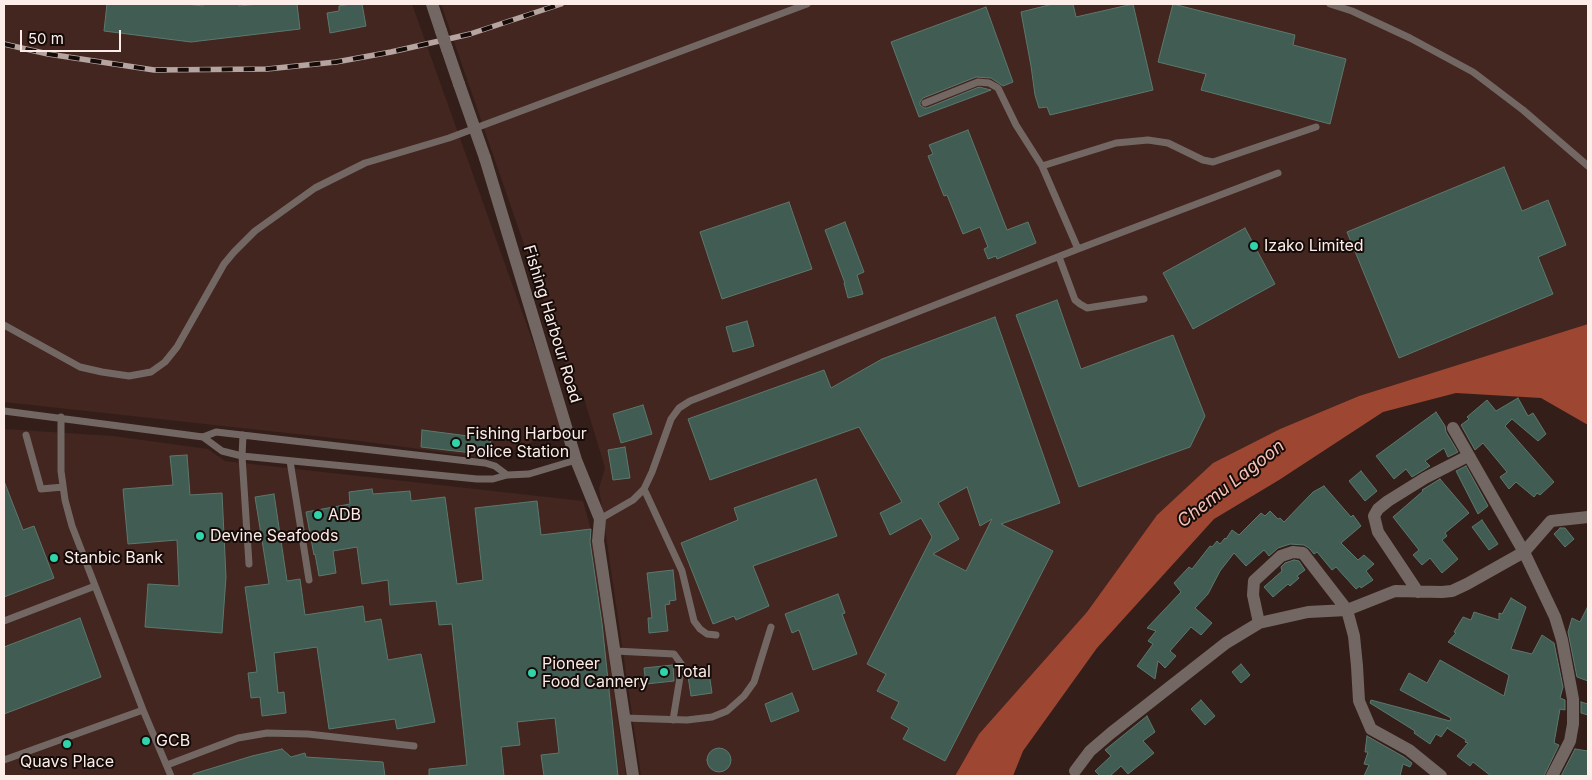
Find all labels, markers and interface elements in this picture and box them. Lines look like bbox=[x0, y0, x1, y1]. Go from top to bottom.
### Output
scale bar bbox=[22, 20, 124, 52]
text: 50 m bbox=[28, 29, 64, 48]
place label: Izako Limited bbox=[1264, 236, 1364, 256]
marker: Izako Limited bbox=[1248, 240, 1260, 252]
street label: Fishing Harbour Road bbox=[519, 243, 585, 405]
place label: Fishing Harbour Police Station bbox=[466, 424, 587, 462]
water label: Chemu Lagoon bbox=[1173, 435, 1289, 533]
marker: Fishing Harbour Police Station bbox=[450, 437, 462, 449]
place label: ADB bbox=[328, 505, 361, 525]
marker: ADB bbox=[312, 509, 324, 521]
place label: Devine Seafoods bbox=[210, 526, 338, 546]
marker: Devine Seafoods bbox=[194, 530, 206, 542]
place label: Stanbic Bank bbox=[64, 548, 163, 568]
marker: Stanbic Bank bbox=[48, 552, 60, 564]
place label: Pioneer Food Cannery bbox=[542, 654, 648, 692]
place label: Total bbox=[674, 662, 711, 682]
marker: Total bbox=[658, 666, 670, 678]
marker: Pioneer Food Cannery bbox=[526, 667, 538, 679]
place label: GCB bbox=[156, 731, 190, 751]
marker: GCB bbox=[140, 735, 152, 747]
marker: Quavs Place bbox=[61, 738, 73, 750]
place label: Quavs Place bbox=[20, 752, 114, 772]

